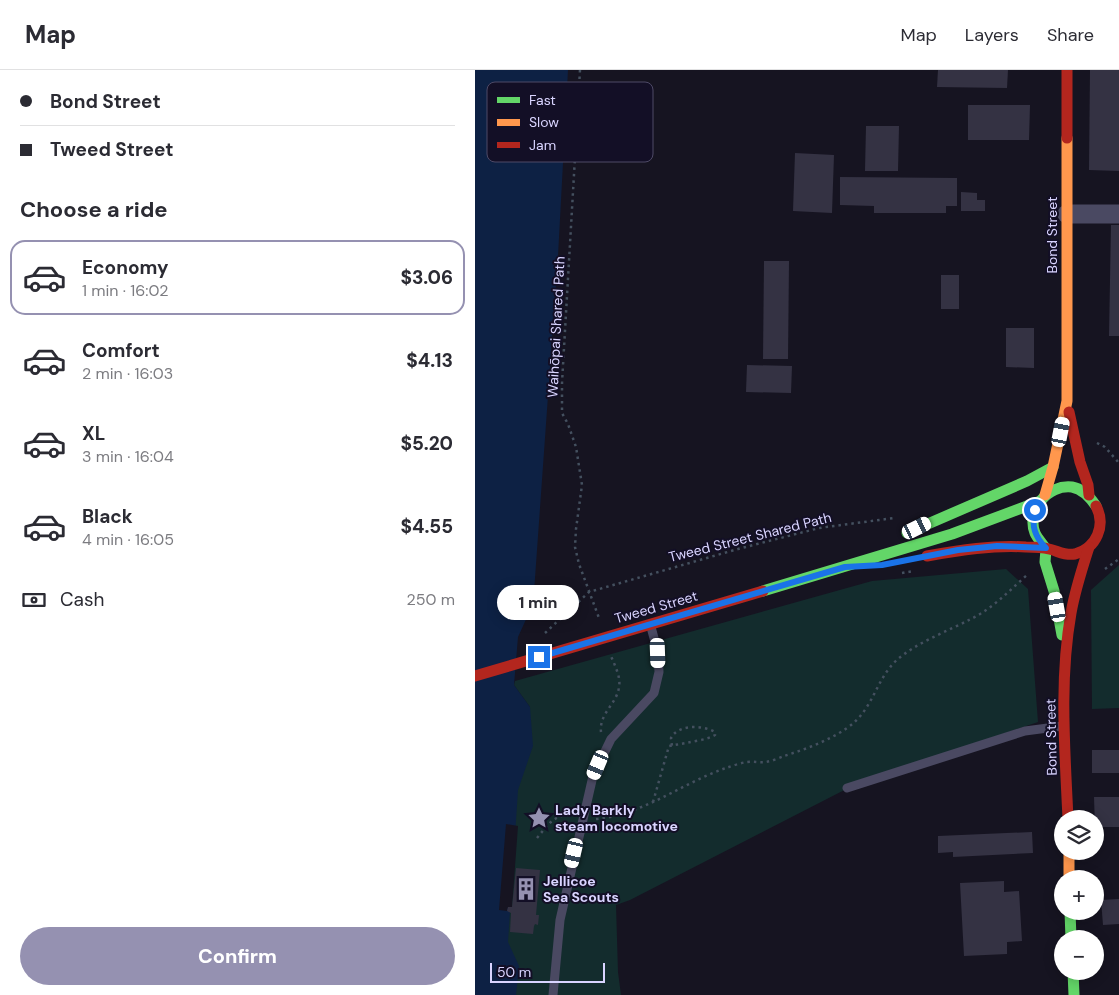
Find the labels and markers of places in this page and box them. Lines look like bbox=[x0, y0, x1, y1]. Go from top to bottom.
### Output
place label: Lady Barkly steam locomotive bbox=[555, 801, 678, 835]
place icon: Lady Barkly steam locomotive bbox=[526, 805, 552, 831]
place label: Jellicoe Sea Scouts bbox=[543, 872, 619, 906]
building icon: Jellicoe Sea Scouts bbox=[513, 876, 539, 902]

